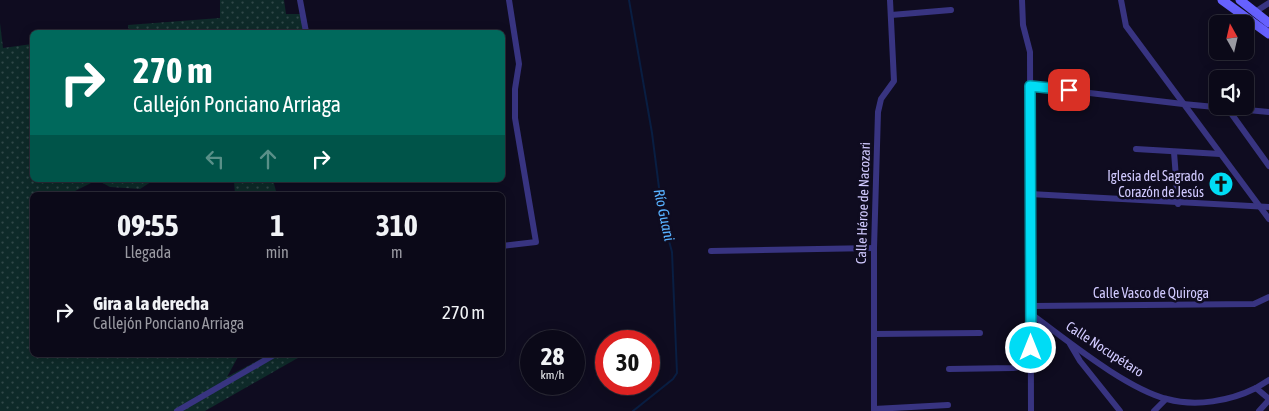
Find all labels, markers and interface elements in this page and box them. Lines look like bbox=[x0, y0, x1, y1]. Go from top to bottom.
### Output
north arrow bbox=[1209, 15, 1254, 60]
map controls bbox=[1209, 15, 1254, 115]
icon: right bbox=[50, 50, 115, 115]
text: 270 m bbox=[133, 50, 212, 90]
pin bbox=[1048, 69, 1090, 111]
button: sound bbox=[1209, 70, 1254, 115]
icon: arrive bbox=[1055, 76, 1083, 104]
text: Callejón Ponciano Arriaga bbox=[133, 91, 341, 117]
street label: Calle Héroe de Nacozari bbox=[853, 142, 873, 264]
icon: left bbox=[201, 145, 229, 173]
icon: ahead bbox=[254, 145, 282, 173]
icon: right bbox=[307, 145, 335, 173]
place label: Iglesia del Sagrado Corazón de Jesús bbox=[1107, 168, 1204, 200]
church icon: Iglesia del Sagrado Corazón de Jesús bbox=[1208, 171, 1234, 197]
water label: Río Guani bbox=[651, 187, 678, 243]
text: 09:55 bbox=[117, 208, 179, 242]
text: 1 bbox=[270, 208, 284, 242]
text: 310 bbox=[376, 208, 418, 242]
text: Llegada bbox=[125, 243, 171, 261]
text: min bbox=[266, 243, 289, 261]
text: m bbox=[391, 243, 403, 261]
street label: Calle Vasco de Quiroga bbox=[1093, 285, 1209, 301]
text: Gira a la derecha bbox=[93, 292, 209, 314]
icon: right bbox=[50, 298, 78, 326]
text: 270 m bbox=[442, 301, 485, 323]
text: Callejón Ponciano Arriaga bbox=[93, 314, 244, 332]
street label: Calle Nocupétaro bbox=[1063, 318, 1147, 380]
position arrow bbox=[1004, 321, 1056, 373]
speed limit sign: 30 bbox=[595, 330, 660, 395]
text: 28 bbox=[541, 342, 564, 370]
text: km/h bbox=[541, 368, 564, 382]

